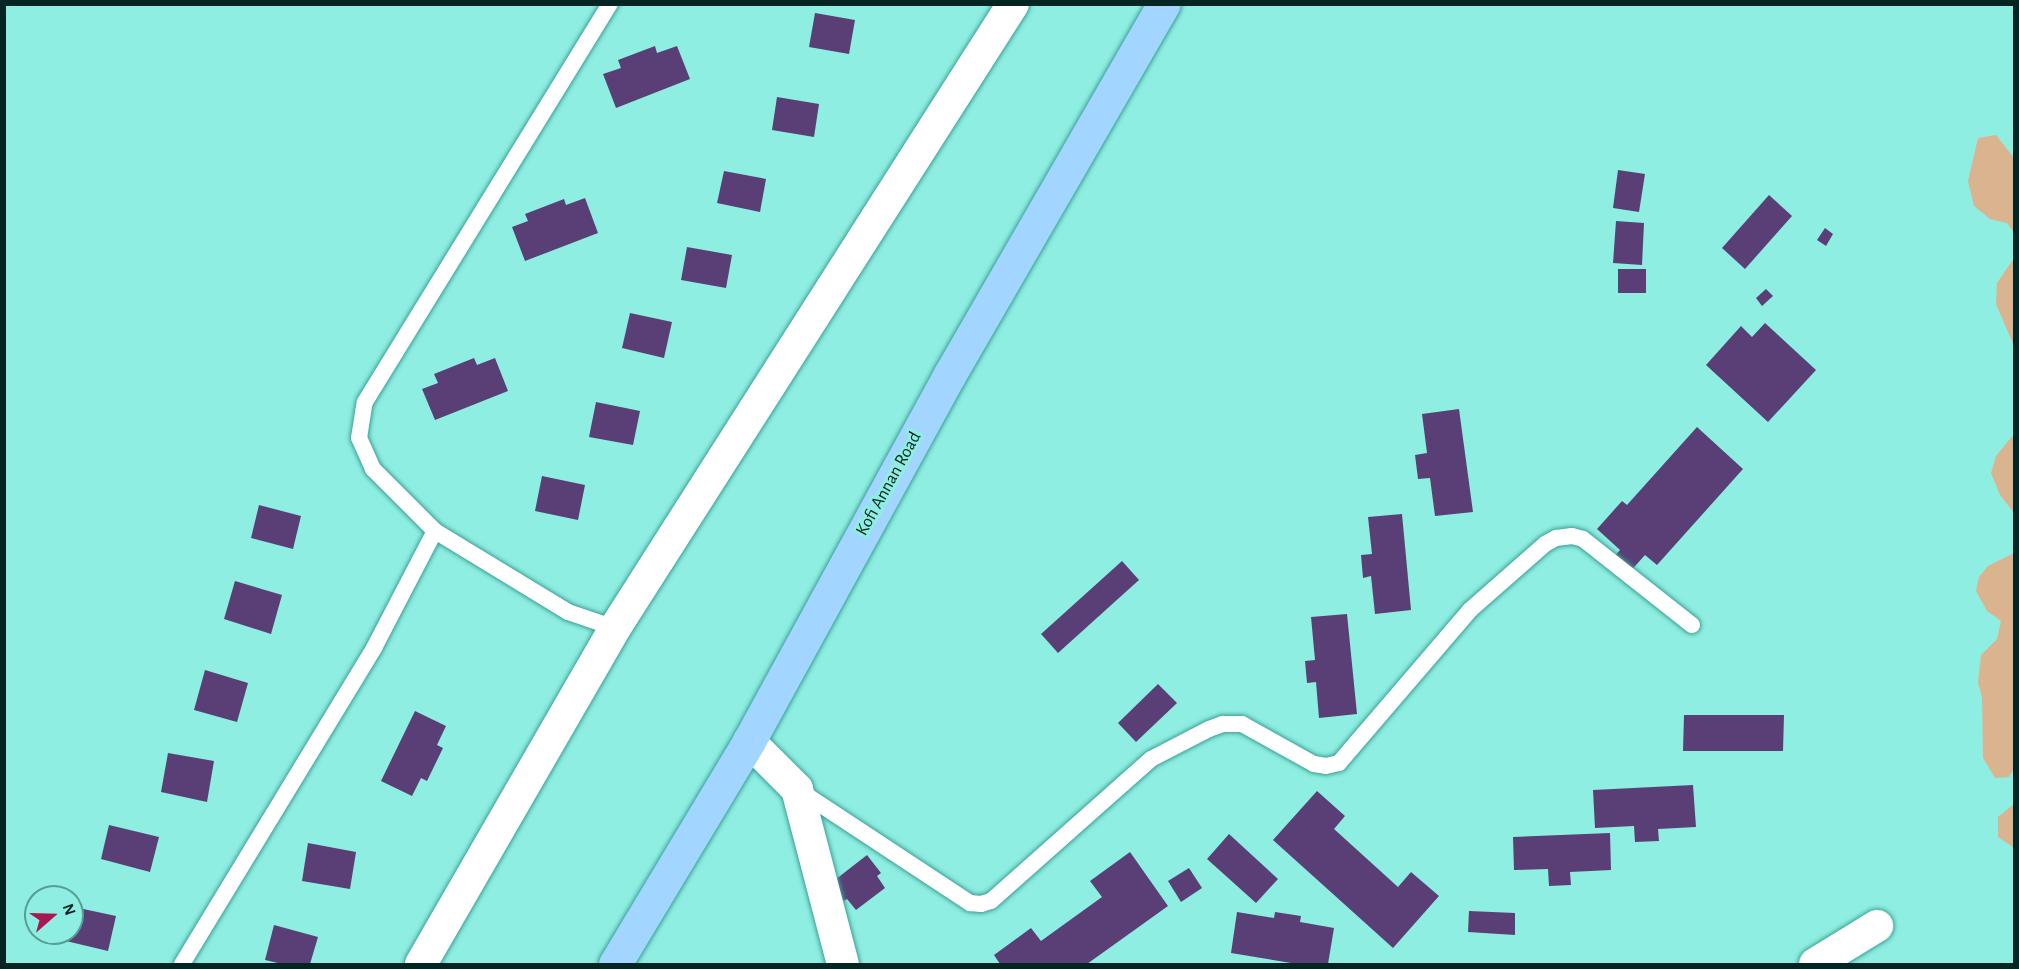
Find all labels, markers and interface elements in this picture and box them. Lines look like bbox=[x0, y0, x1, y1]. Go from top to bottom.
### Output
street label: Kofi Annan Road bbox=[852, 428, 926, 540]
north arrow bbox=[24, 885, 84, 945]
text: N bbox=[60, 902, 78, 917]

